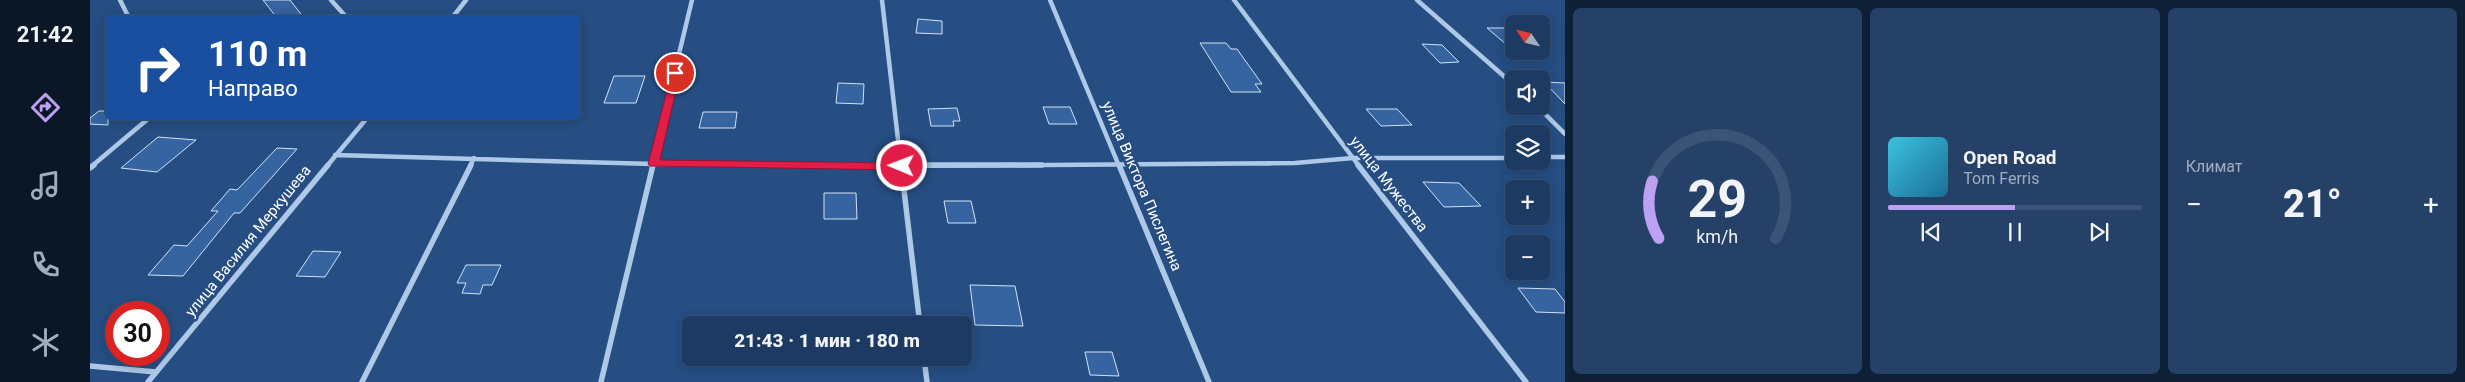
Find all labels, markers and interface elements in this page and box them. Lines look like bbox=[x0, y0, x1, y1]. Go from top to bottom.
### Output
north arrow bbox=[1505, 15, 1550, 60]
map controls bbox=[1505, 15, 1550, 280]
text: 21:42 bbox=[17, 22, 73, 47]
text: 110 m bbox=[208, 34, 307, 75]
icon: right bbox=[125, 35, 190, 100]
pin bbox=[654, 52, 696, 94]
icon: arrive bbox=[661, 59, 689, 87]
button: sound bbox=[1505, 70, 1550, 115]
text: Направо bbox=[208, 76, 298, 101]
icon: directions bbox=[28, 90, 63, 125]
street label: улица Виктора Пислегина bbox=[1098, 99, 1186, 273]
button: layers bbox=[1505, 125, 1550, 170]
street label: улица Мужества bbox=[1346, 133, 1432, 235]
position arrow bbox=[875, 139, 927, 191]
text: Open Road bbox=[1963, 146, 2057, 169]
text: Климат bbox=[2186, 157, 2243, 176]
street label: улица Василия Меркушева bbox=[181, 162, 315, 320]
icon: music bbox=[28, 168, 63, 203]
text: 29 bbox=[1688, 169, 1747, 230]
text: Tom Ferris bbox=[1963, 169, 2039, 188]
button: + bbox=[1505, 180, 1550, 225]
text: 21° bbox=[2283, 182, 2342, 226]
text: − bbox=[2186, 188, 2202, 221]
text: + bbox=[2423, 188, 2439, 221]
icon: previous bbox=[1917, 218, 1945, 246]
icon: pause bbox=[2001, 218, 2029, 246]
icon: next bbox=[2085, 218, 2113, 246]
text: km/h bbox=[1697, 226, 1739, 247]
button: − bbox=[1505, 235, 1550, 280]
icon: phone bbox=[28, 247, 63, 282]
speed limit sign: 30 bbox=[105, 301, 170, 366]
icon: climate bbox=[28, 325, 63, 360]
text: 21:43 · 1 мин · 180 m bbox=[734, 329, 920, 352]

